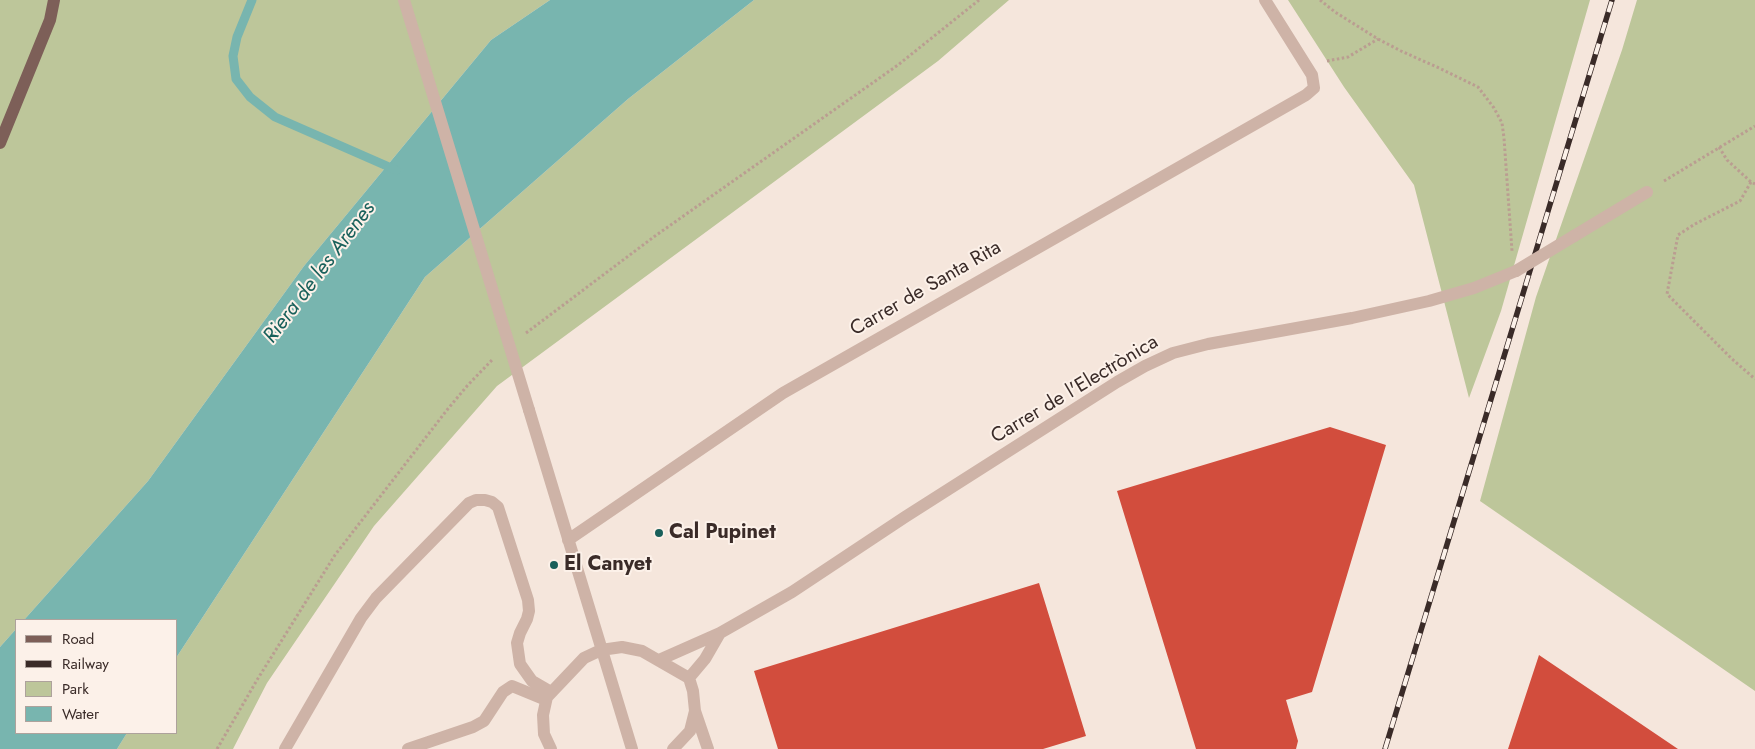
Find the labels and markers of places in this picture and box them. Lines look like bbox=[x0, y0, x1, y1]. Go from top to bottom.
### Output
place label: Cal Pupinet bbox=[669, 521, 776, 545]
marker: Cal Pupinet bbox=[653, 527, 665, 539]
place label: El Canyet bbox=[564, 553, 652, 577]
marker: El Canyet bbox=[548, 559, 560, 571]

